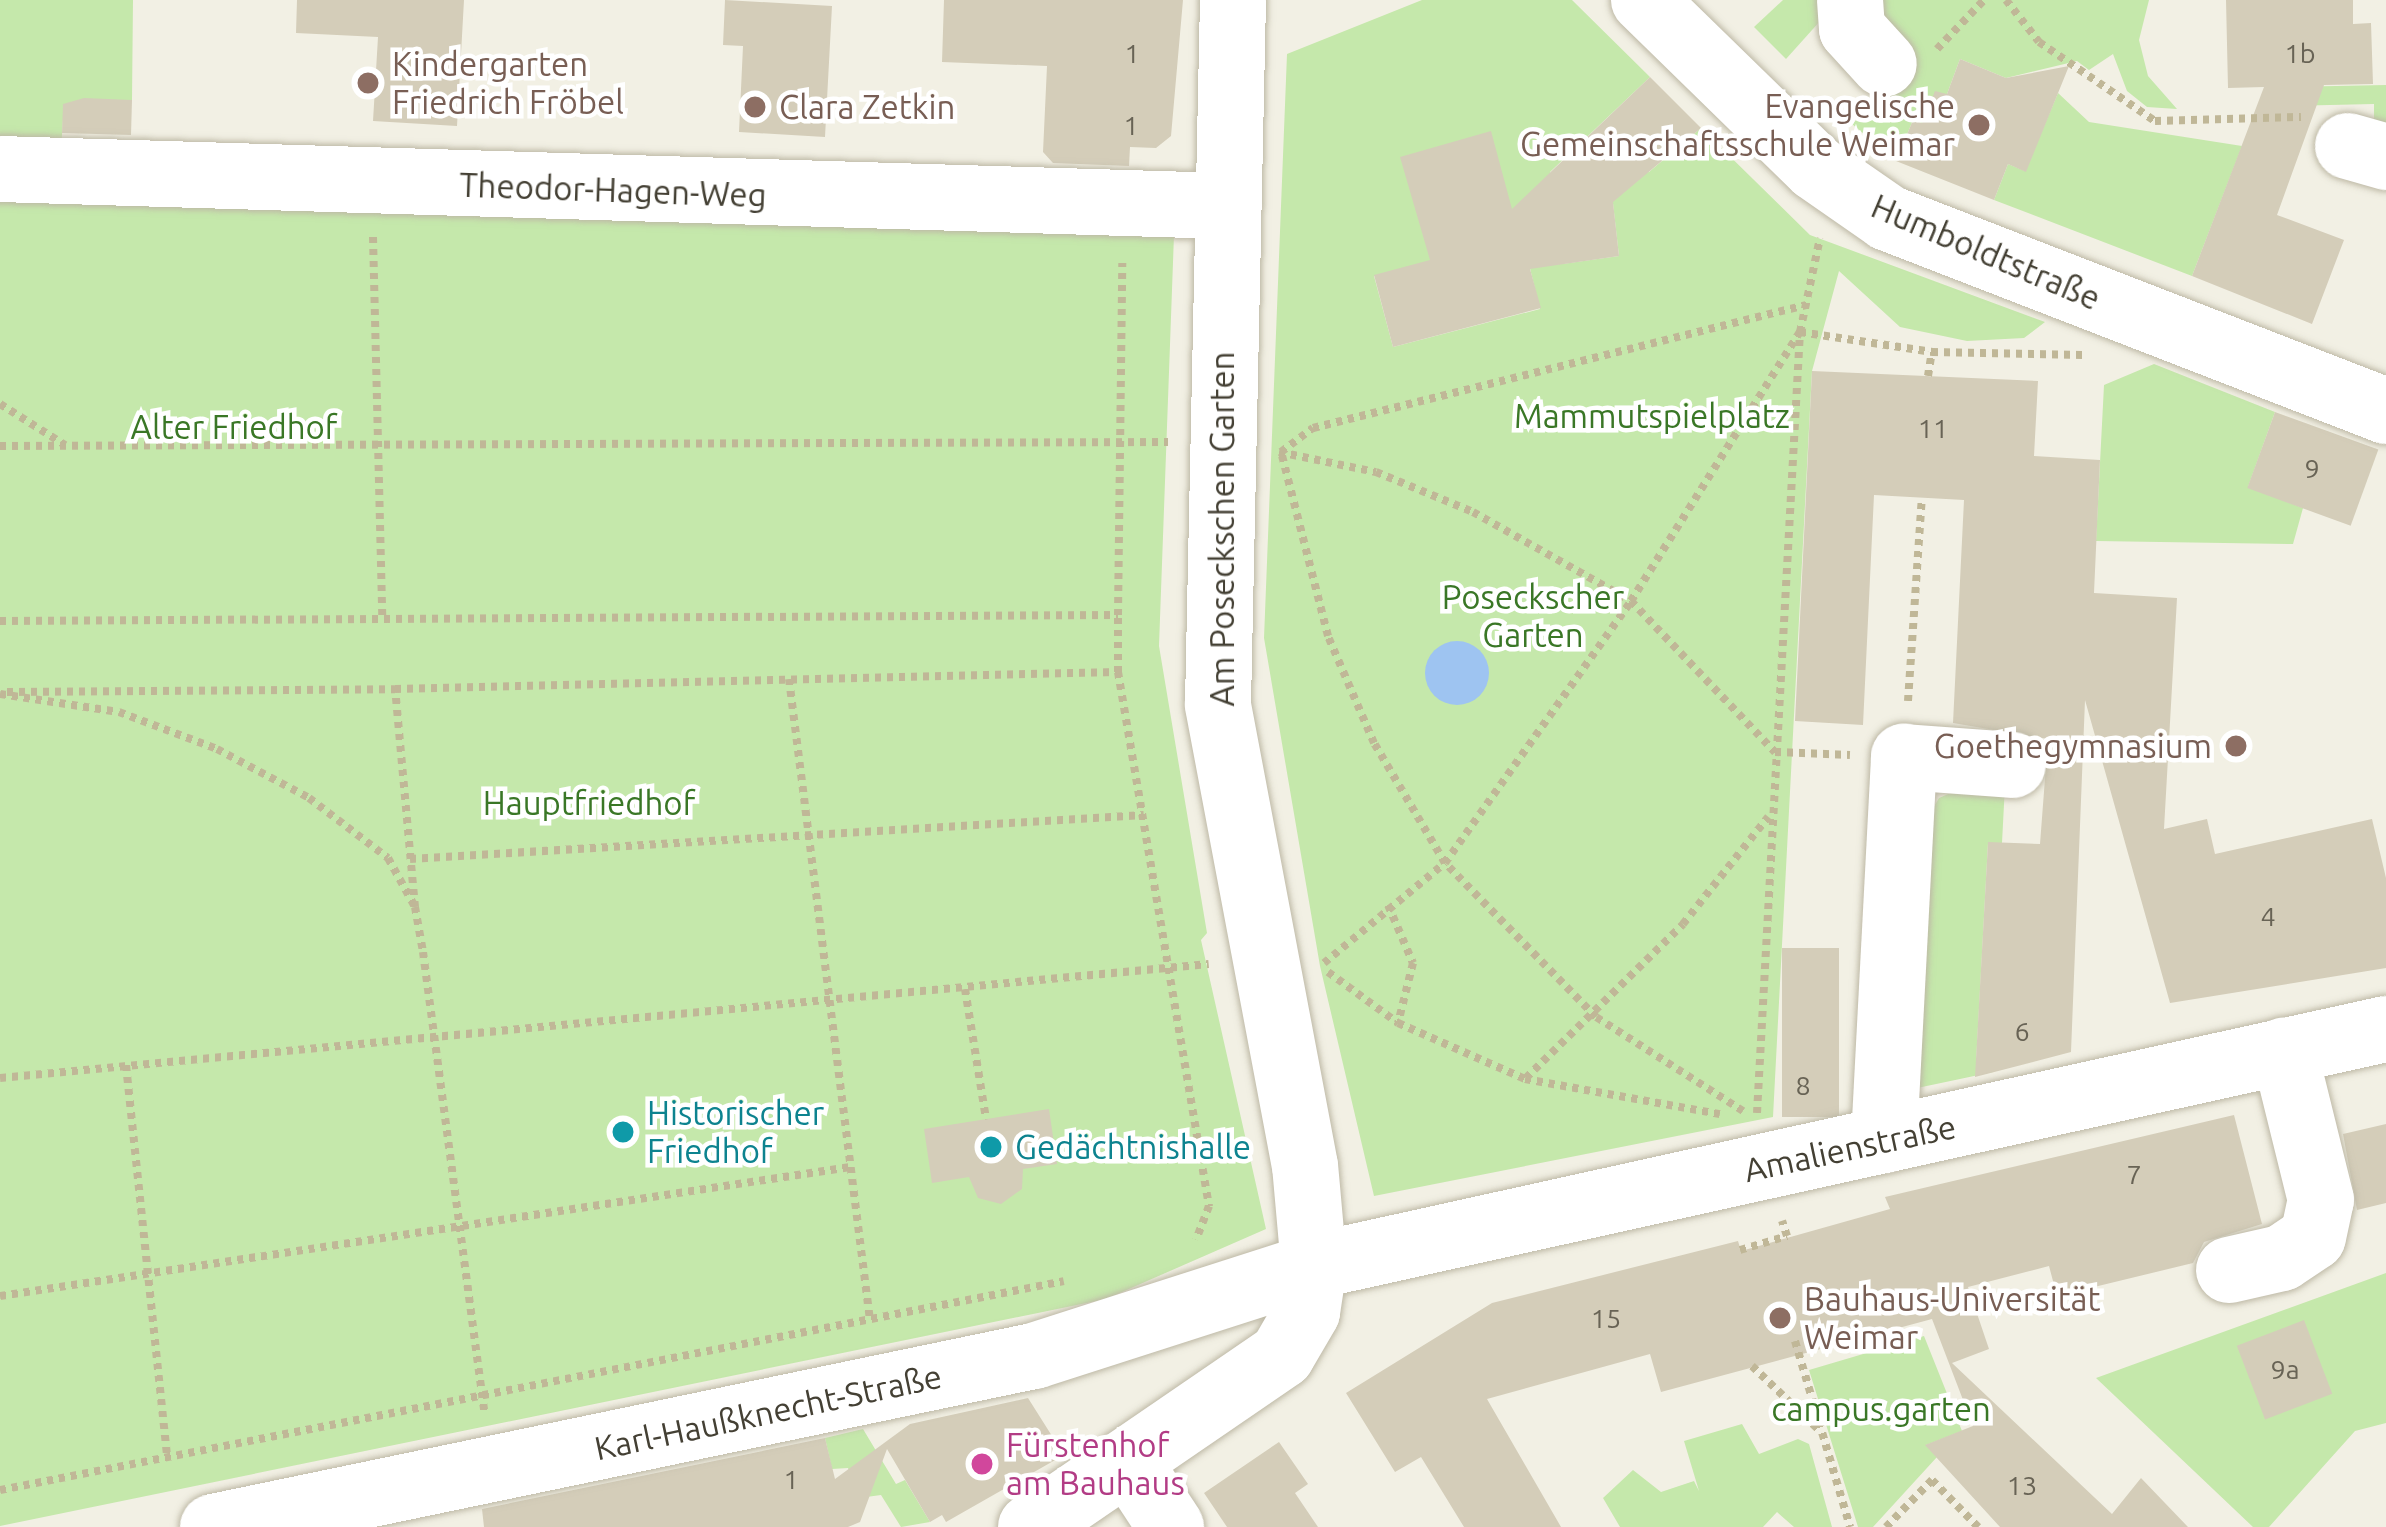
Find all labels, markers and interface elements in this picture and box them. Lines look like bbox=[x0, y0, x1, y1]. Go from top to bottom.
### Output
house number: 1 bbox=[1124, 38, 1140, 70]
house number: 1b bbox=[2284, 38, 2316, 70]
place label: Kindergarten Friedrich Fröbel bbox=[392, 44, 624, 122]
marker: Kindergarten Friedrich Fröbel bbox=[355, 70, 381, 96]
place label: Evangelische Gemeinschaftsschule Weimar bbox=[1520, 86, 1955, 164]
place label: Clara Zetkin bbox=[779, 87, 955, 127]
marker: Clara Zetkin bbox=[742, 94, 768, 120]
house number: 1 bbox=[1123, 110, 1139, 142]
marker: Evangelische Gemeinschaftsschule Weimar bbox=[1966, 112, 1992, 138]
street label: Theodor-Hagen-Weg bbox=[459, 165, 767, 215]
street label: Humboldtstraße bbox=[1866, 186, 2106, 318]
street label: Am Poseckschen Garten bbox=[1202, 351, 1242, 707]
park label: Mammutspielplatz bbox=[1514, 396, 1790, 436]
park label: Alter Friedhof bbox=[131, 407, 337, 447]
house number: 11 bbox=[1918, 413, 1948, 445]
house number: 9 bbox=[2304, 453, 2320, 485]
park label: Poseckscher Garten bbox=[1442, 577, 1624, 655]
place label: Goethegymnasium bbox=[1934, 726, 2212, 766]
marker: Goethegymnasium bbox=[2223, 733, 2249, 759]
park label: Hauptfriedhof bbox=[483, 783, 695, 823]
house number: 4 bbox=[2260, 901, 2276, 933]
house number: 6 bbox=[2014, 1016, 2030, 1048]
house number: 8 bbox=[1795, 1070, 1811, 1102]
place label: Historischer Friedhof bbox=[647, 1093, 824, 1171]
street label: Amalienstraße bbox=[1741, 1106, 1959, 1190]
marker: Historischer Friedhof bbox=[610, 1119, 636, 1145]
place label: Gedächtnishalle bbox=[1015, 1127, 1251, 1167]
marker: Gedächtnishalle bbox=[978, 1134, 1004, 1160]
house number: 7 bbox=[2126, 1159, 2142, 1191]
place label: Bauhaus-Universität Weimar bbox=[1804, 1279, 2101, 1357]
house number: 15 bbox=[1591, 1303, 1621, 1335]
marker: Bauhaus-Universität Weimar bbox=[1767, 1305, 1793, 1331]
house number: 9a bbox=[2270, 1354, 2300, 1386]
street label: Karl-Haußknecht-Straße bbox=[591, 1356, 945, 1468]
park label: campus.garten bbox=[1771, 1389, 1991, 1429]
place label: Fürstenhof am Bauhaus bbox=[1006, 1425, 1185, 1503]
marker: Fürstenhof am Bauhaus bbox=[969, 1451, 995, 1477]
house number: 1 bbox=[783, 1464, 799, 1496]
house number: 13 bbox=[2007, 1470, 2037, 1502]

